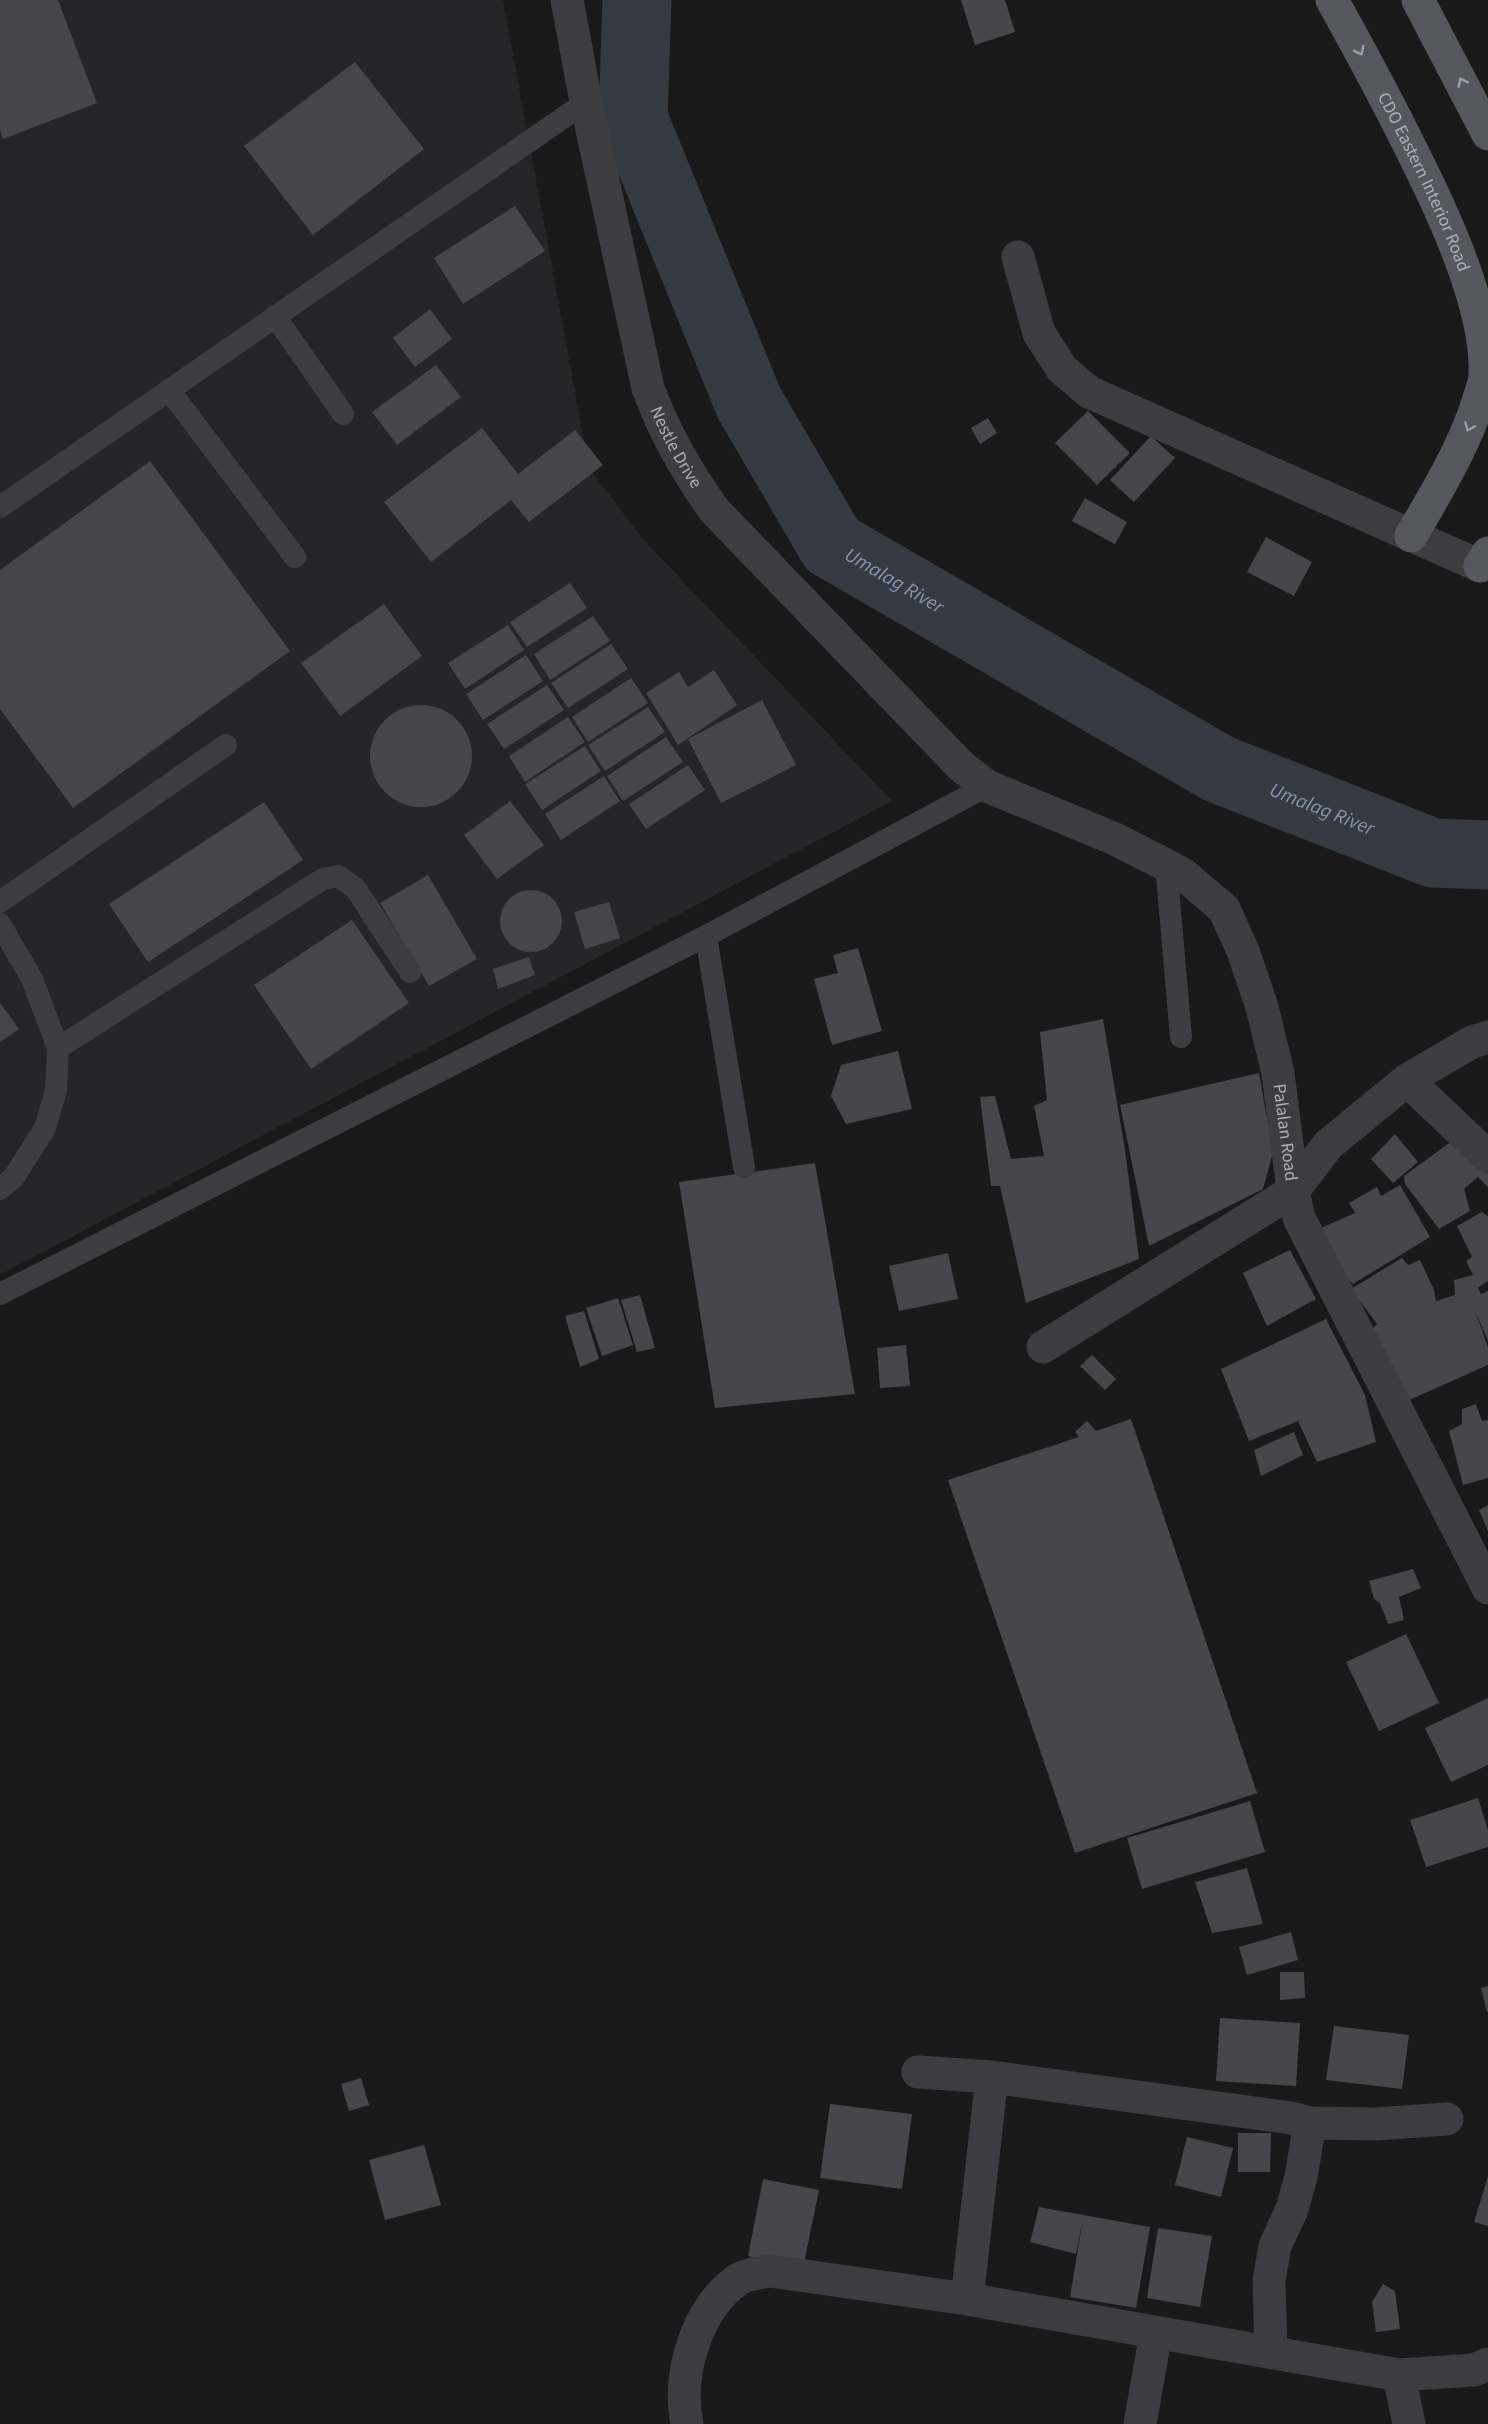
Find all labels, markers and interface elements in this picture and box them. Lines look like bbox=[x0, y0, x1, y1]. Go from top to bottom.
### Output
one-way arrow bbox=[1353, 45, 1364, 56]
one-way arrow bbox=[1457, 77, 1469, 88]
street label: CDO Eastern Interior Road bbox=[1372, 88, 1477, 275]
street label: Nestle Drive bbox=[644, 402, 709, 493]
one-way arrow bbox=[1464, 421, 1476, 432]
water label: Umalag River bbox=[839, 541, 950, 621]
water label: Umalag River bbox=[1265, 776, 1380, 843]
street label: Palalan Road bbox=[1267, 1082, 1304, 1183]

